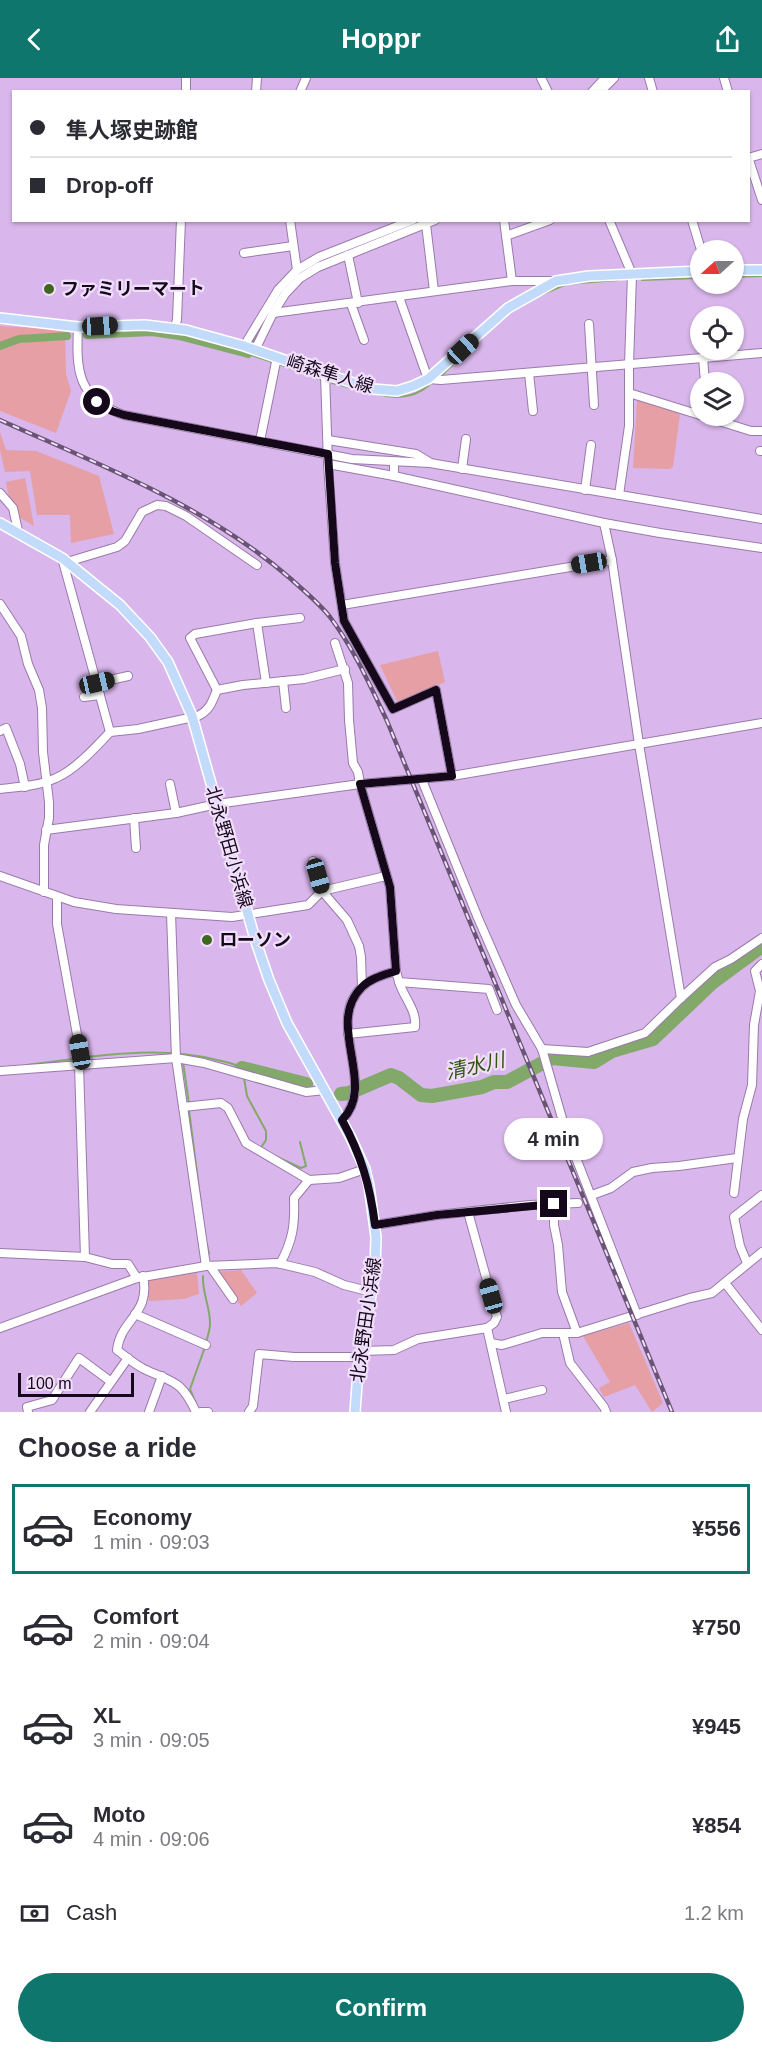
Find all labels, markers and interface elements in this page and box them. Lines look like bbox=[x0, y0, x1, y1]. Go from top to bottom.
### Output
icon: back bbox=[18, 23, 51, 56]
icon: share bbox=[711, 23, 744, 56]
text: Hoppr bbox=[341, 24, 421, 54]
text: 隼人塚史跡館 bbox=[66, 118, 198, 143]
text: Drop-off bbox=[66, 173, 153, 198]
north arrow bbox=[690, 240, 744, 294]
map controls bbox=[690, 240, 744, 426]
place label: ファミリーマート bbox=[61, 279, 205, 299]
marker: ファミリーマート bbox=[42, 282, 56, 296]
button: locate bbox=[690, 306, 744, 360]
car bbox=[82, 316, 118, 336]
car bbox=[444, 330, 482, 368]
street label: 崎森隼人線 bbox=[284, 351, 376, 397]
button: layers bbox=[690, 372, 744, 426]
route start bbox=[83, 388, 110, 415]
car bbox=[570, 551, 608, 575]
car bbox=[77, 670, 117, 696]
street label: 北永野田小浜線 bbox=[202, 784, 256, 910]
car bbox=[304, 856, 332, 896]
place label: ローソン bbox=[219, 930, 291, 950]
marker: ローソン bbox=[200, 933, 214, 947]
car bbox=[68, 1033, 92, 1071]
water label: 清水川 bbox=[443, 1048, 509, 1083]
callout: 4 min bbox=[504, 1117, 604, 1159]
text: 4 min bbox=[527, 1128, 580, 1150]
route end bbox=[540, 1190, 567, 1217]
street label: 北永野田小浜線 bbox=[347, 1256, 385, 1384]
car bbox=[477, 1276, 505, 1316]
scale bar bbox=[18, 1370, 134, 1398]
text: 100 m bbox=[27, 1375, 71, 1392]
text: Choose a ride bbox=[18, 1433, 197, 1463]
icon: car bbox=[21, 1502, 75, 1556]
text: Economy bbox=[93, 1505, 192, 1530]
text: ¥556 bbox=[692, 1516, 741, 1541]
text: 1 min · 09:03 bbox=[93, 1531, 210, 1553]
icon: car bbox=[21, 1601, 75, 1655]
text: Comfort bbox=[93, 1604, 179, 1629]
text: ¥750 bbox=[692, 1615, 741, 1640]
text: 2 min · 09:04 bbox=[93, 1630, 210, 1652]
icon: car bbox=[21, 1700, 75, 1754]
text: XL bbox=[93, 1703, 121, 1728]
text: ¥945 bbox=[692, 1714, 741, 1739]
text: 3 min · 09:05 bbox=[93, 1729, 210, 1751]
icon: car bbox=[21, 1799, 75, 1853]
text: Moto bbox=[93, 1802, 146, 1827]
text: ¥854 bbox=[692, 1813, 741, 1838]
text: 4 min · 09:06 bbox=[93, 1828, 210, 1850]
icon: cash bbox=[18, 1897, 51, 1930]
text: Cash bbox=[66, 1900, 117, 1925]
text: 1.2 km bbox=[684, 1902, 744, 1924]
button: Confirm bbox=[18, 1973, 744, 2042]

